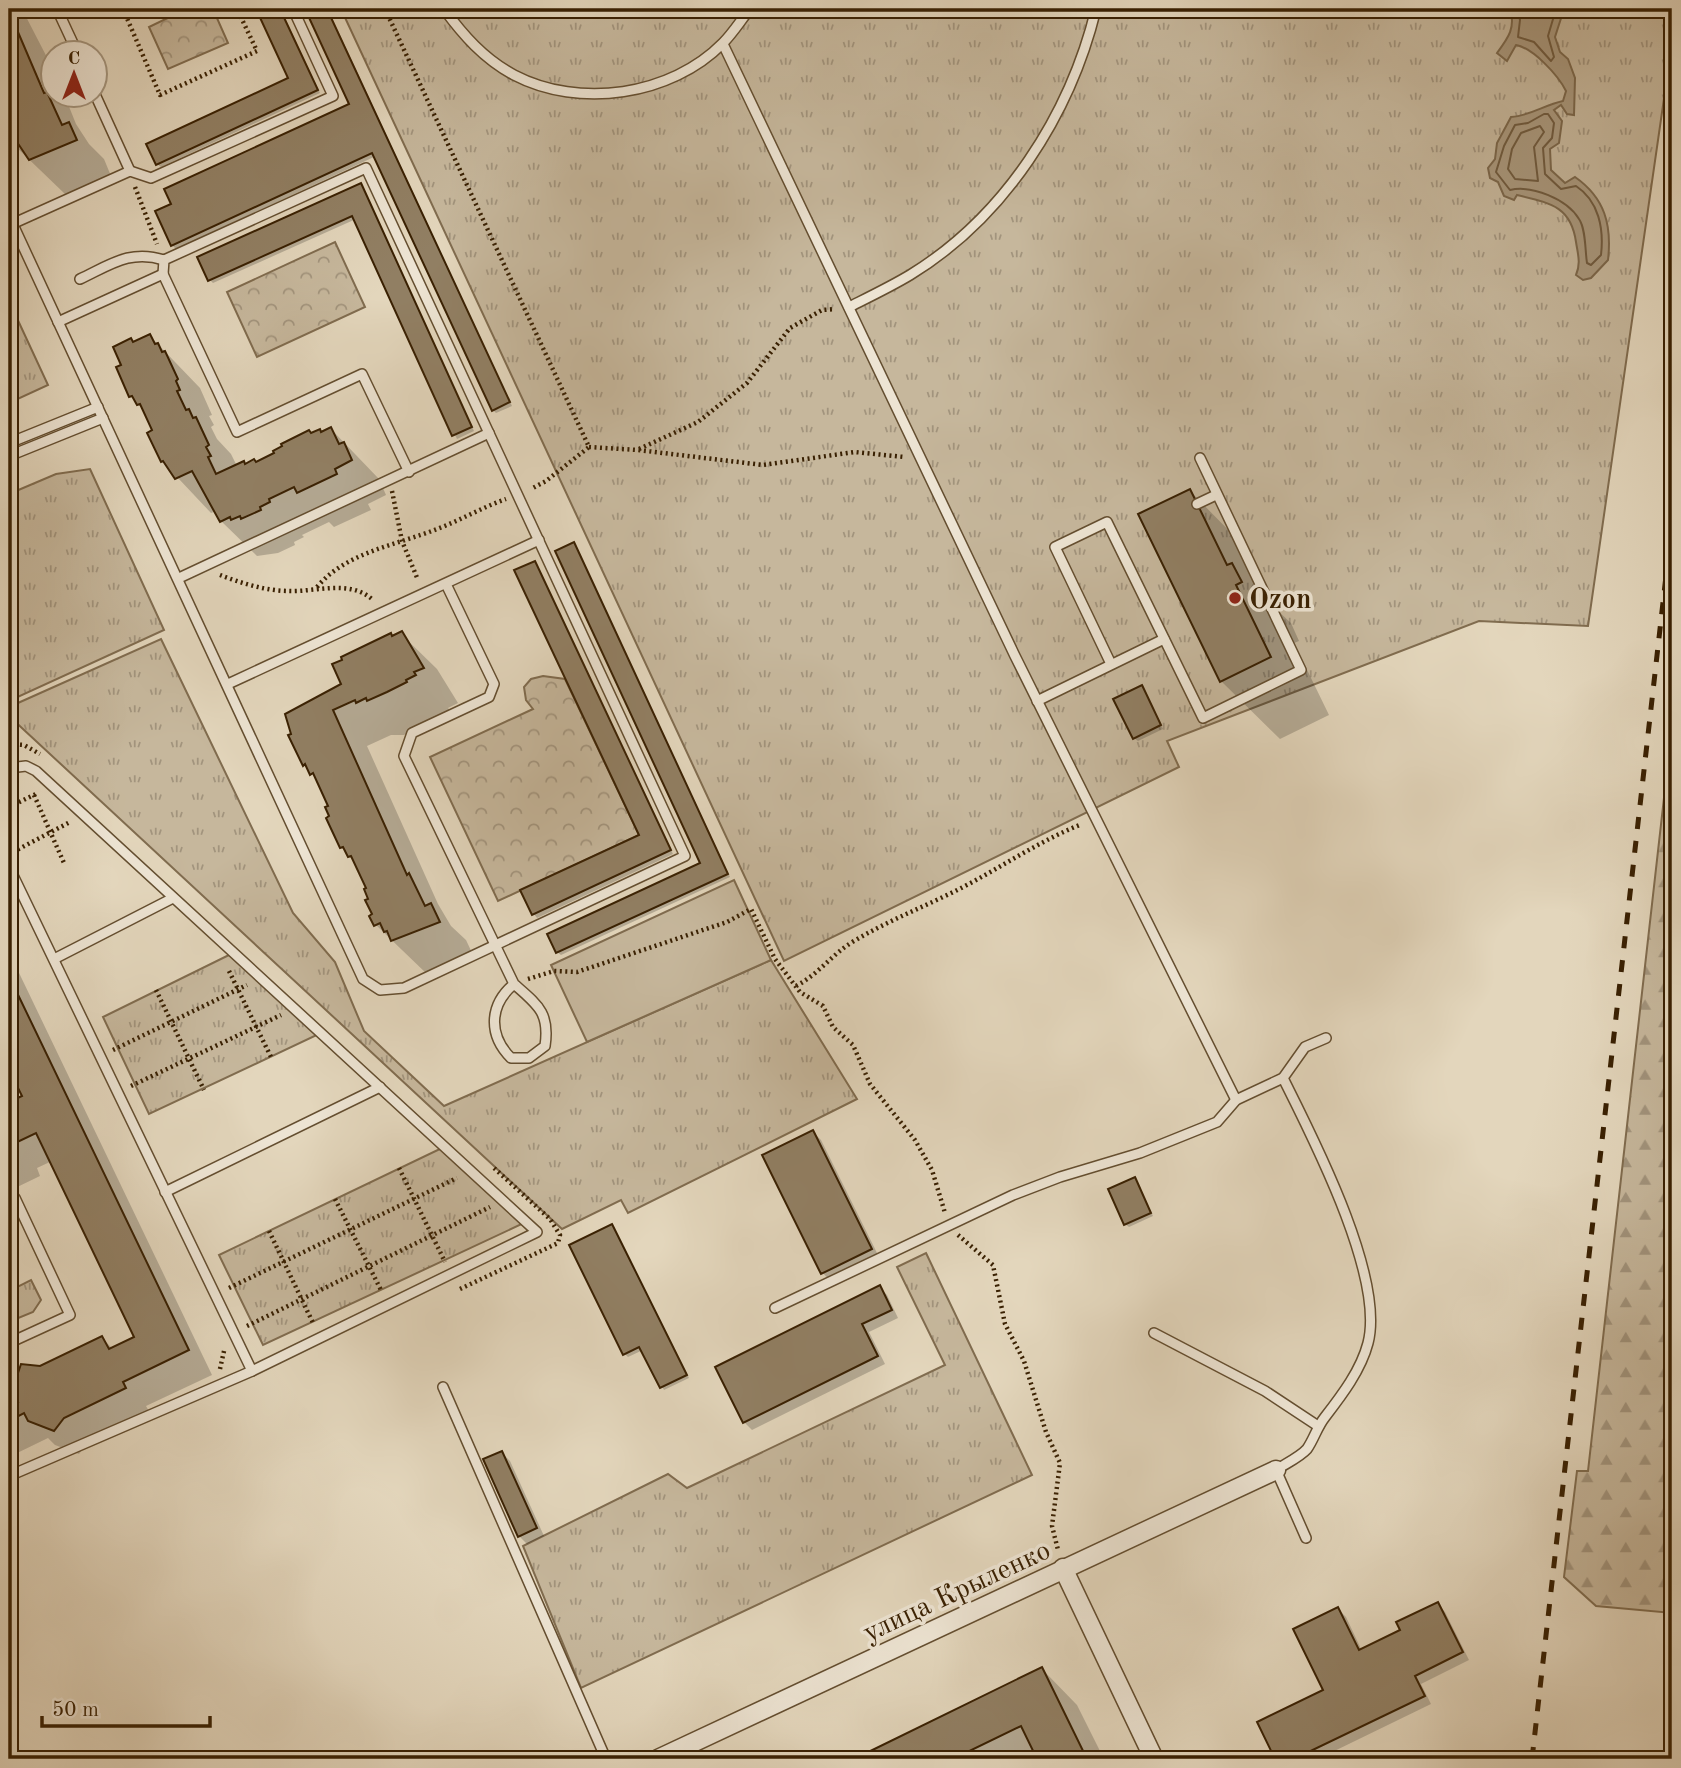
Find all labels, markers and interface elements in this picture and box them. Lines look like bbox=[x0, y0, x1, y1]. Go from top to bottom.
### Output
north arrow bbox=[38, 38, 108, 108]
text: С bbox=[68, 50, 80, 69]
place label: Ozon bbox=[1249, 587, 1312, 615]
marker: Ozon bbox=[1227, 590, 1243, 606]
street label: улица Крыленко bbox=[859, 1537, 1055, 1648]
scale bar bbox=[42, 1684, 210, 1728]
text: 50 m bbox=[52, 1700, 99, 1721]

